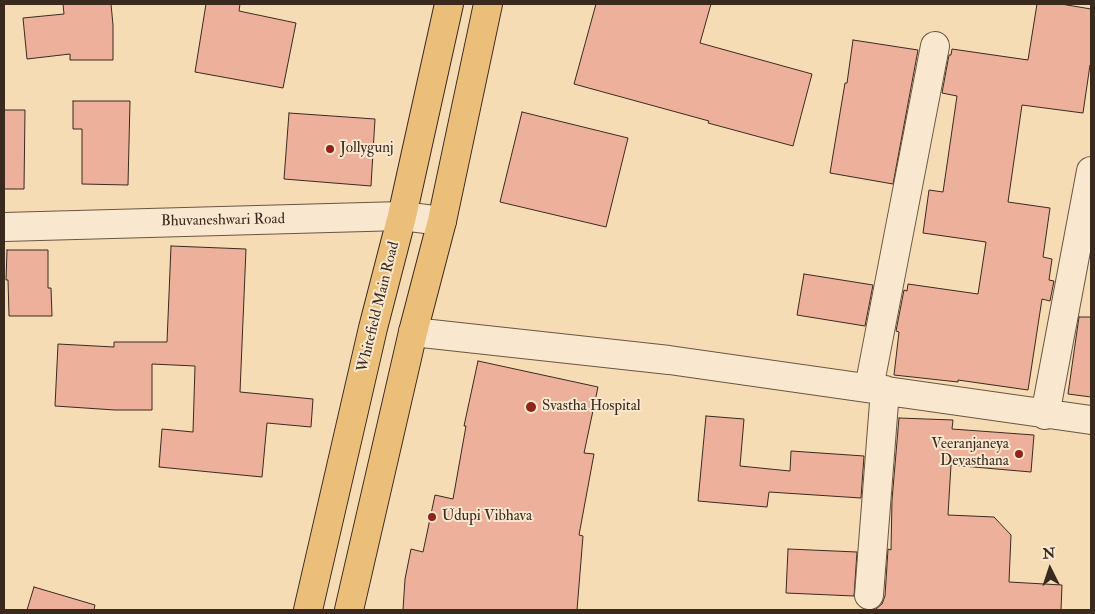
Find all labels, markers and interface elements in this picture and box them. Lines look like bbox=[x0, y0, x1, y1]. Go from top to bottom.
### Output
place label: Jollygunj bbox=[340, 140, 393, 158]
marker: Jollygunj bbox=[324, 143, 336, 155]
street label: Bhuvaneshwari Road bbox=[161, 211, 285, 231]
street label: Whitefield Main Road bbox=[354, 240, 404, 374]
place label: Svastha Hospital bbox=[542, 398, 641, 416]
marker: Svastha Hospital bbox=[524, 400, 538, 414]
place label: Veeranjaneya Devasthana bbox=[931, 436, 1009, 471]
marker: Veeranjaneya Devasthana bbox=[1013, 448, 1025, 460]
place label: Udupi Vibhava bbox=[442, 508, 532, 526]
marker: Udupi Vibhava bbox=[426, 511, 438, 523]
north arrow bbox=[1025, 544, 1075, 594]
text: N bbox=[1042, 545, 1056, 562]

